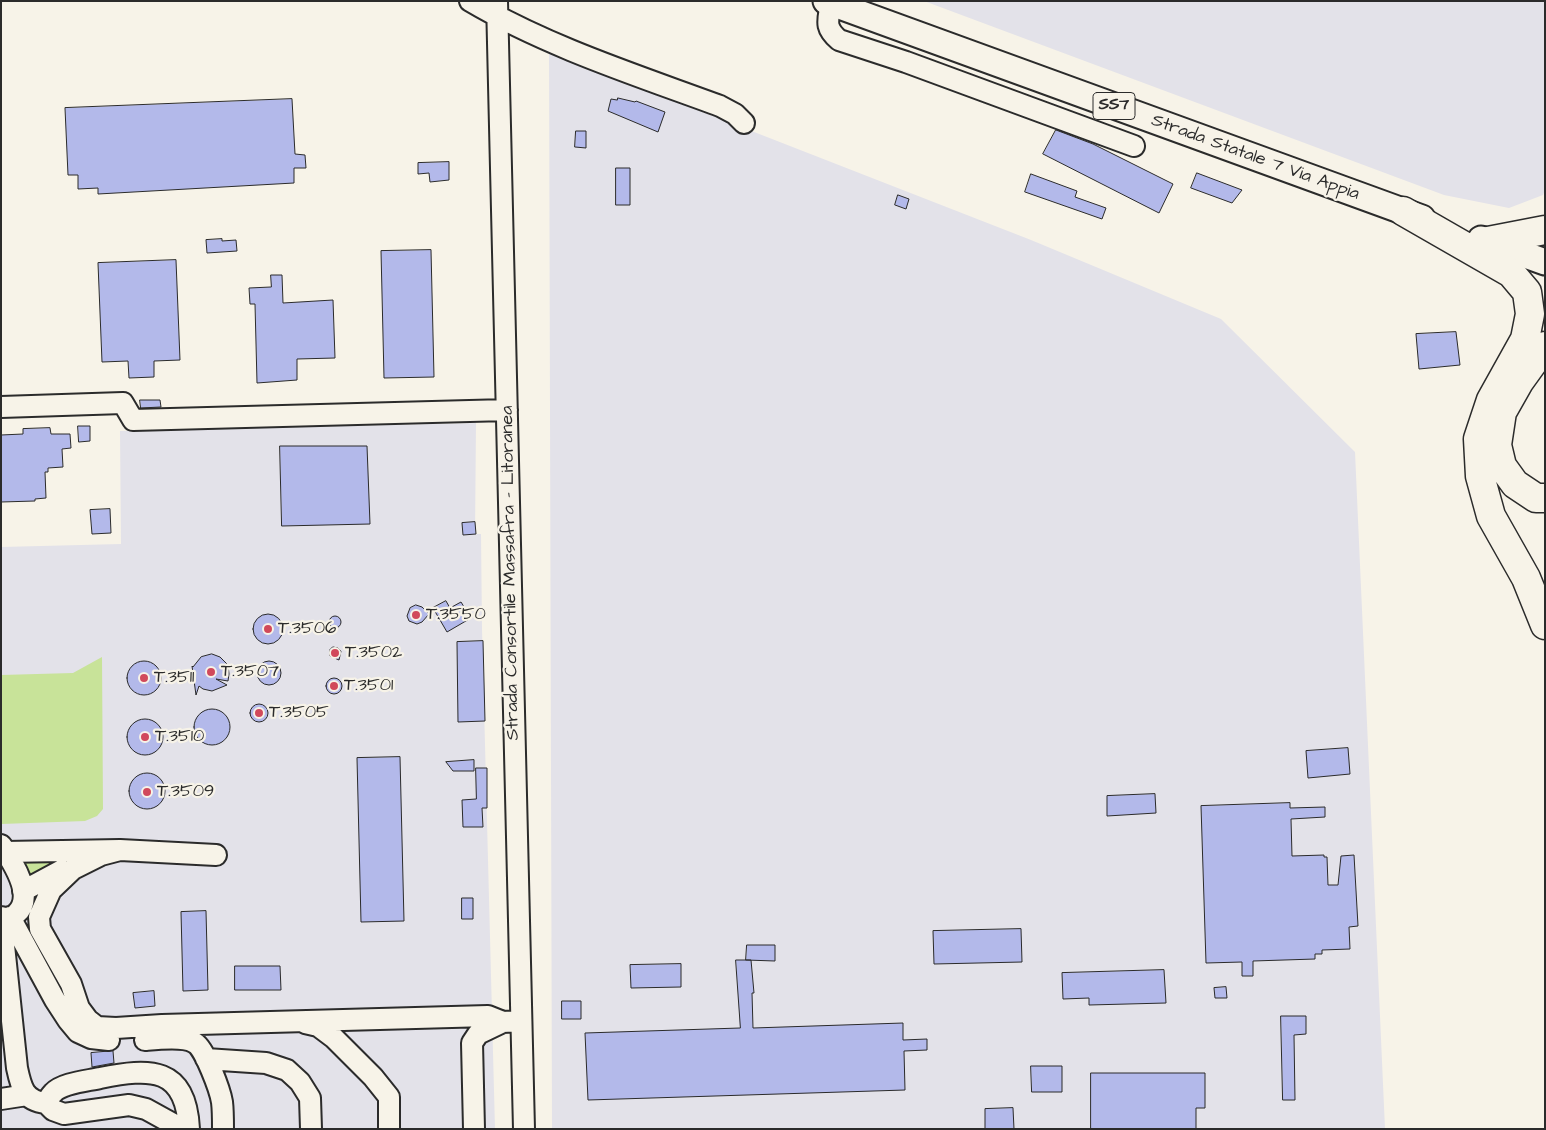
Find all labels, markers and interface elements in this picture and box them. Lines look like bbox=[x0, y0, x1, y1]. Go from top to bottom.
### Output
road number: SS7 bbox=[1093, 92, 1135, 120]
street label: Strada Statale 7 Via Appia bbox=[1148, 110, 1362, 206]
street label: Strada Consortile Massafra - Litoranea bbox=[497, 405, 525, 741]
place label: T.3550 bbox=[426, 604, 486, 626]
marker: T.3550 bbox=[410, 609, 422, 621]
place label: T.3506 bbox=[278, 618, 336, 640]
marker: T.3506 bbox=[262, 623, 274, 635]
place label: T.3502 bbox=[345, 642, 402, 664]
marker: T.3502 bbox=[329, 647, 341, 659]
place label: T.3507 bbox=[221, 661, 279, 683]
marker: T.3507 bbox=[205, 666, 217, 678]
place label: T.3511 bbox=[154, 667, 194, 689]
marker: T.3511 bbox=[138, 672, 150, 684]
place label: T.3501 bbox=[344, 675, 393, 697]
marker: T.3501 bbox=[328, 680, 340, 692]
place label: T.3505 bbox=[269, 702, 329, 724]
marker: T.3505 bbox=[253, 707, 265, 719]
place label: T.3510 bbox=[155, 726, 204, 748]
marker: T.3510 bbox=[139, 731, 151, 743]
place label: T.3509 bbox=[157, 781, 214, 803]
marker: T.3509 bbox=[141, 786, 153, 798]

